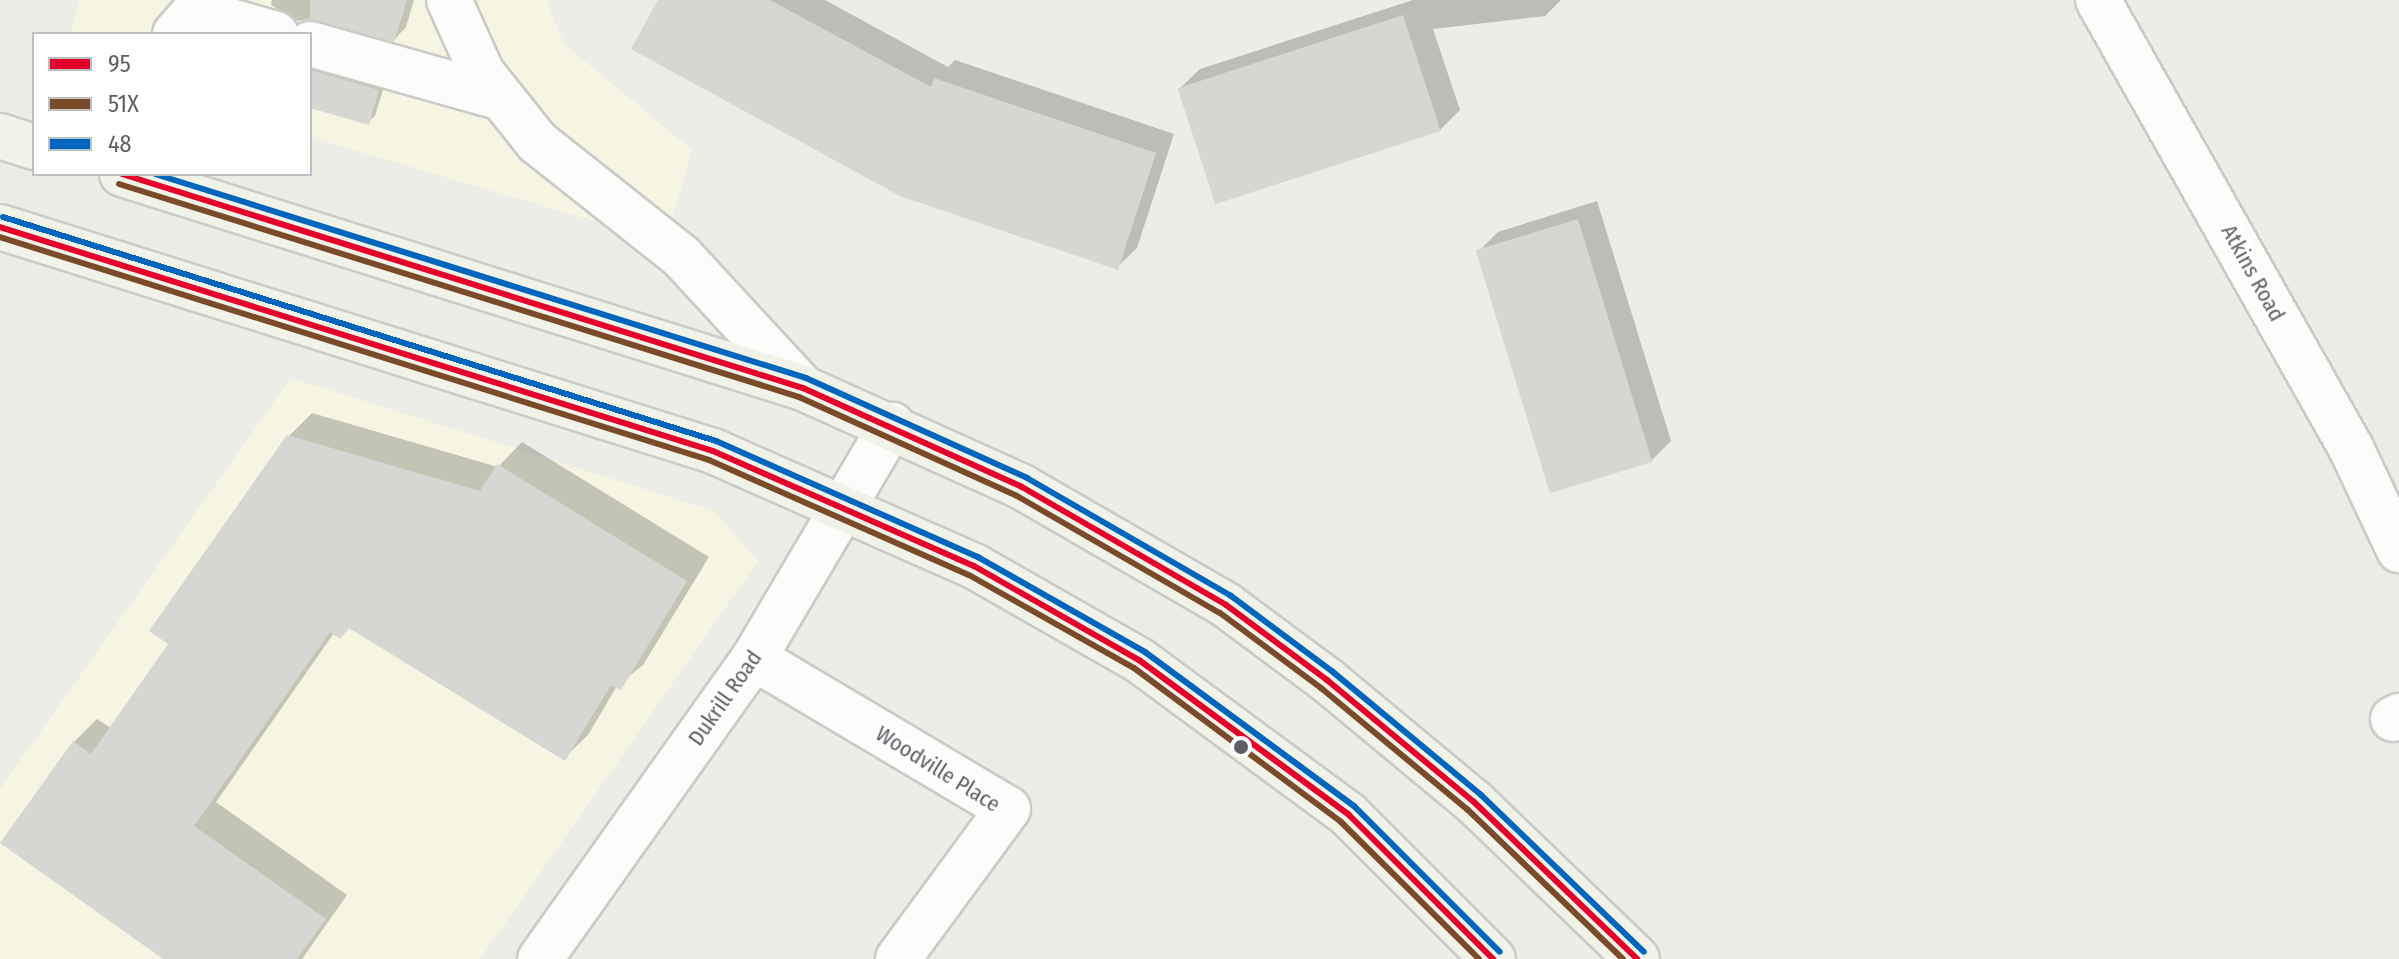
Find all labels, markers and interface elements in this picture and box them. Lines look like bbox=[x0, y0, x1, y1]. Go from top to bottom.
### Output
legend bbox=[32, 32, 312, 176]
text: 95 bbox=[108, 50, 131, 78]
text: 51X bbox=[108, 90, 139, 118]
text: 48 bbox=[108, 130, 132, 158]
street label: Atkins Road bbox=[2216, 220, 2290, 326]
street label: Dukrill Road bbox=[683, 645, 767, 751]
street label: Woodville Place bbox=[871, 720, 1005, 818]
unlabelled marker bbox=[1233, 739, 1249, 755]

